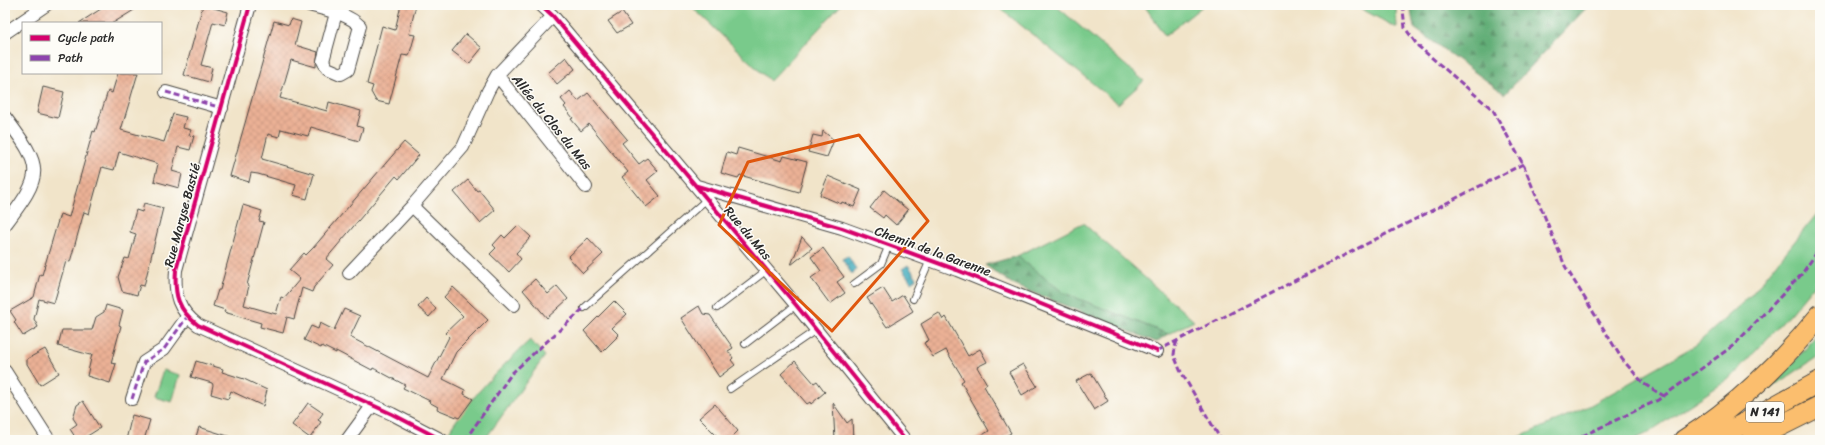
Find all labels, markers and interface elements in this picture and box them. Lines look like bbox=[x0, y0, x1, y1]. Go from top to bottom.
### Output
legend bbox=[22, 22, 162, 74]
text: Cycle path bbox=[58, 27, 114, 49]
text: Path bbox=[58, 47, 83, 69]
street label: Allée du Clos du Mas bbox=[505, 68, 599, 176]
street label: Rue Maryse Bastié bbox=[157, 160, 207, 270]
street label: Rue du Mas bbox=[718, 201, 778, 265]
street label: Chemin de la Garenne bbox=[871, 219, 995, 283]
road number: N 141 bbox=[1746, 402, 1784, 422]

